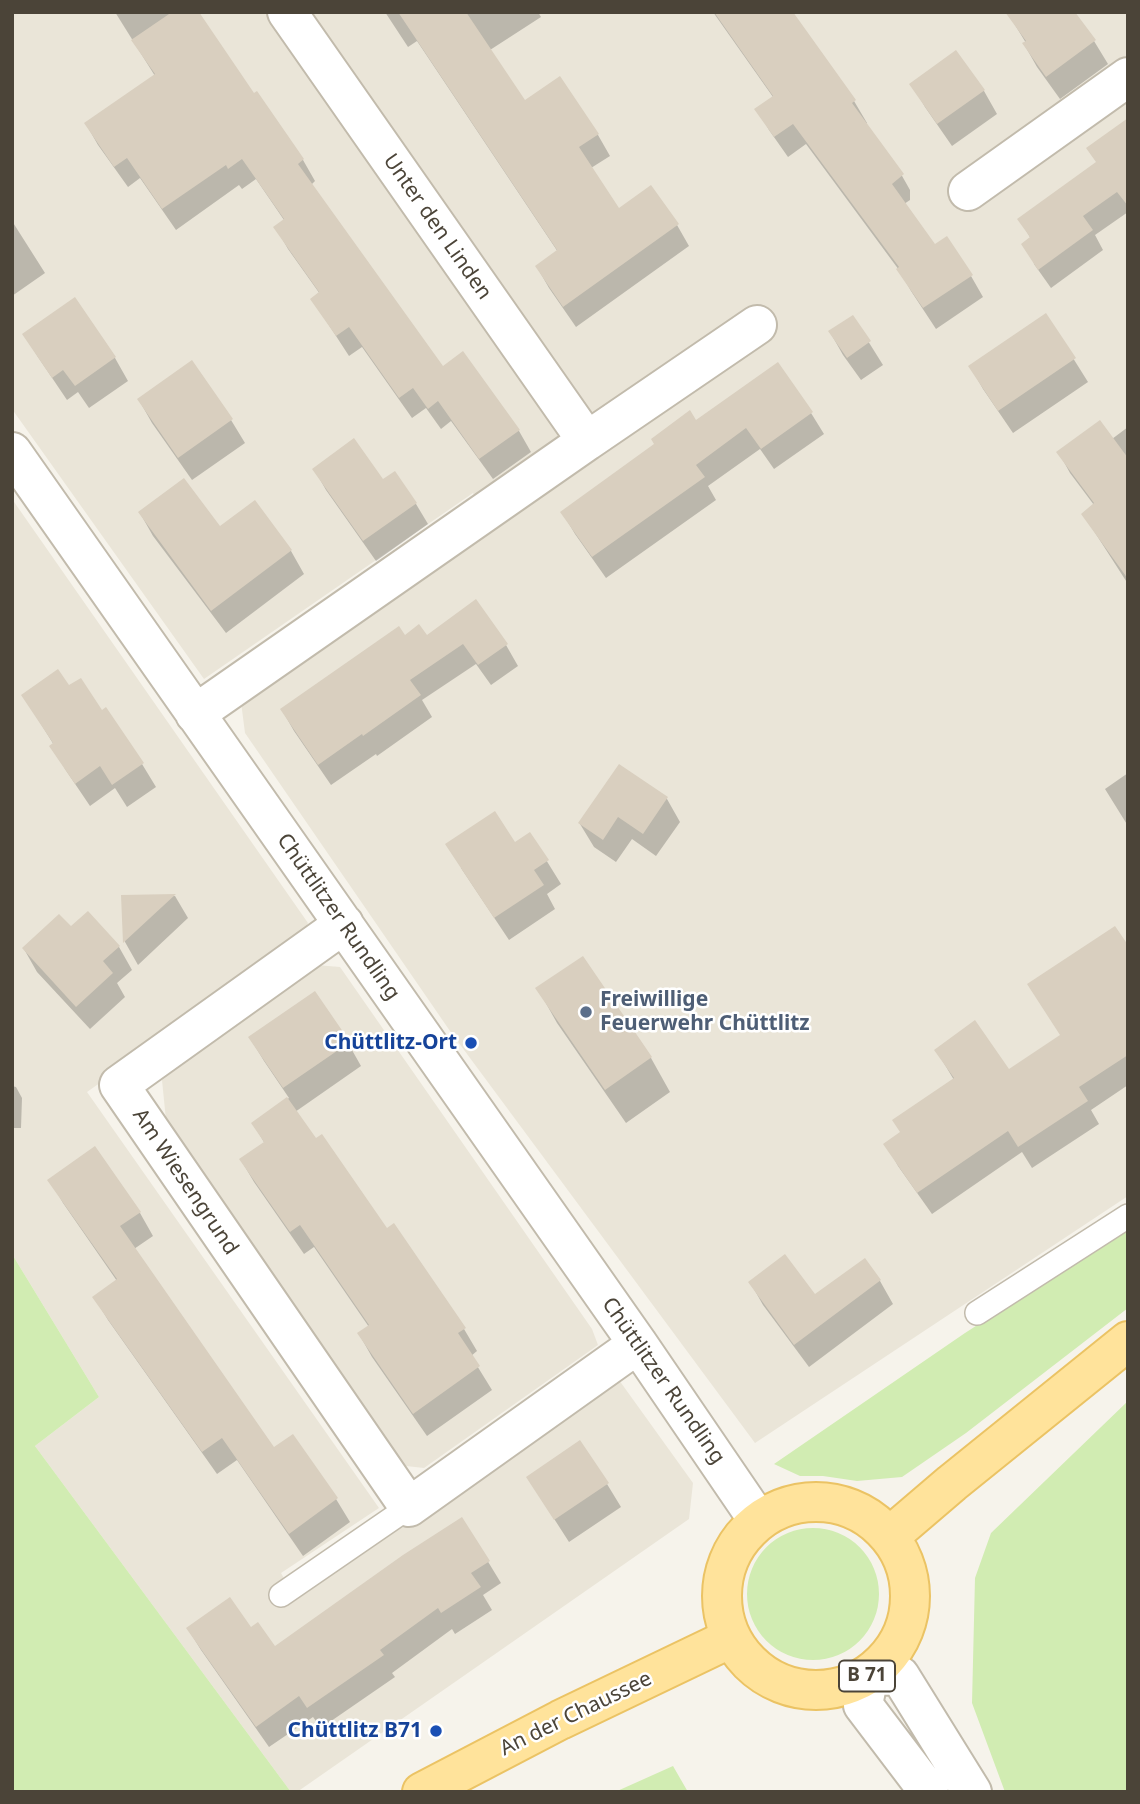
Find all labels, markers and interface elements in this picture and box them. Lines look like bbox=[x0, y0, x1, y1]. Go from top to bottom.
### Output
street label: Unter den Linden bbox=[377, 149, 497, 305]
street label: Chüttlitzer Rundling bbox=[271, 829, 405, 1005]
place label: Freiwillige Feuerwehr Chüttlitz bbox=[600, 987, 810, 1037]
marker: Freiwillige Feuerwehr Chüttlitz bbox=[578, 1004, 594, 1020]
place label: Chüttlitz-Ort bbox=[324, 1030, 457, 1056]
marker: Chüttlitz-Ort bbox=[463, 1035, 479, 1051]
street label: Am Wiesengrund bbox=[127, 1104, 243, 1260]
street label: Chüttlitzer Rundling bbox=[596, 1293, 730, 1469]
road number: B 71 bbox=[839, 1660, 895, 1692]
street label: An der Chaussee bbox=[496, 1666, 656, 1762]
place label: Chüttlitz B71 bbox=[288, 1718, 422, 1744]
marker: Chüttlitz B71 bbox=[428, 1723, 444, 1739]

